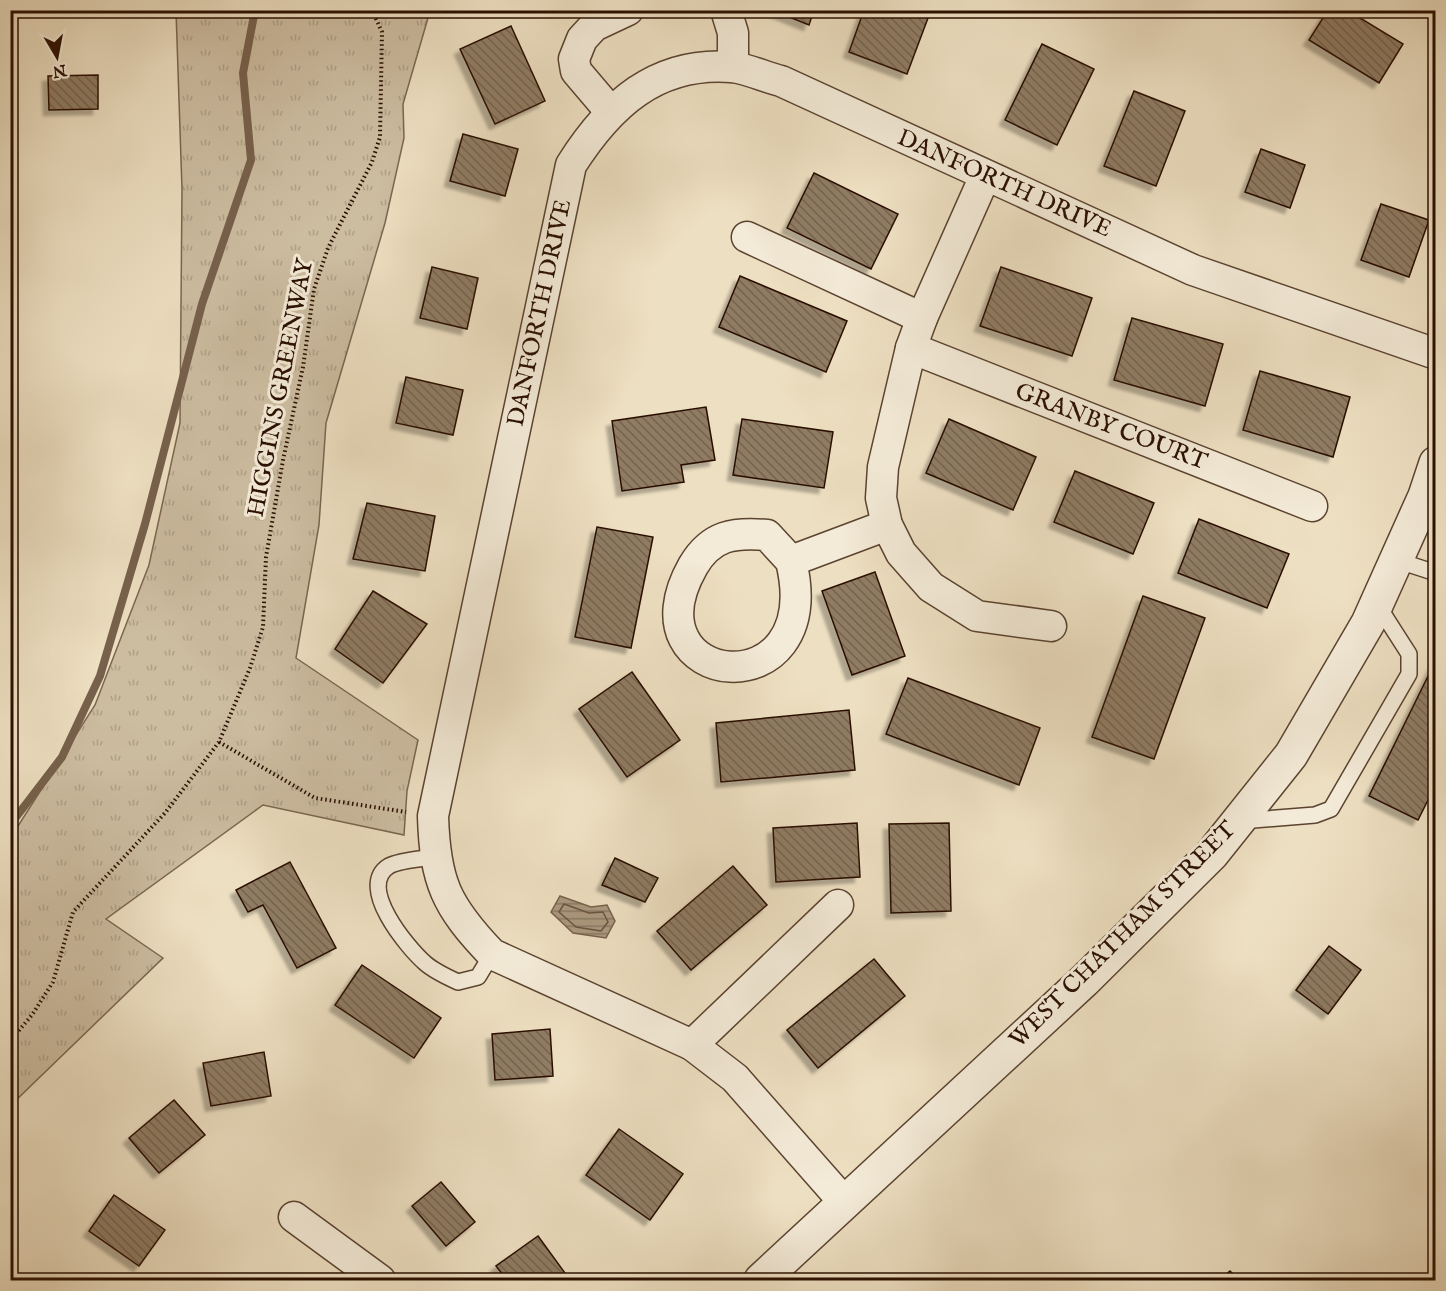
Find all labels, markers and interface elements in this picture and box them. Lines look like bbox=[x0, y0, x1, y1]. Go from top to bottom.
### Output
north arrow bbox=[27, 27, 87, 87]
text: N bbox=[51, 59, 69, 81]
street label: DANFORTH DRIVE bbox=[892, 123, 1116, 245]
street label: DANFORTH DRIVE bbox=[501, 197, 579, 429]
street label: HIGGINS GREENWAY bbox=[241, 255, 322, 520]
street label: GRANBY COURT bbox=[1011, 376, 1212, 478]
street label: WEST CHATHAM STREET bbox=[1003, 815, 1243, 1055]

